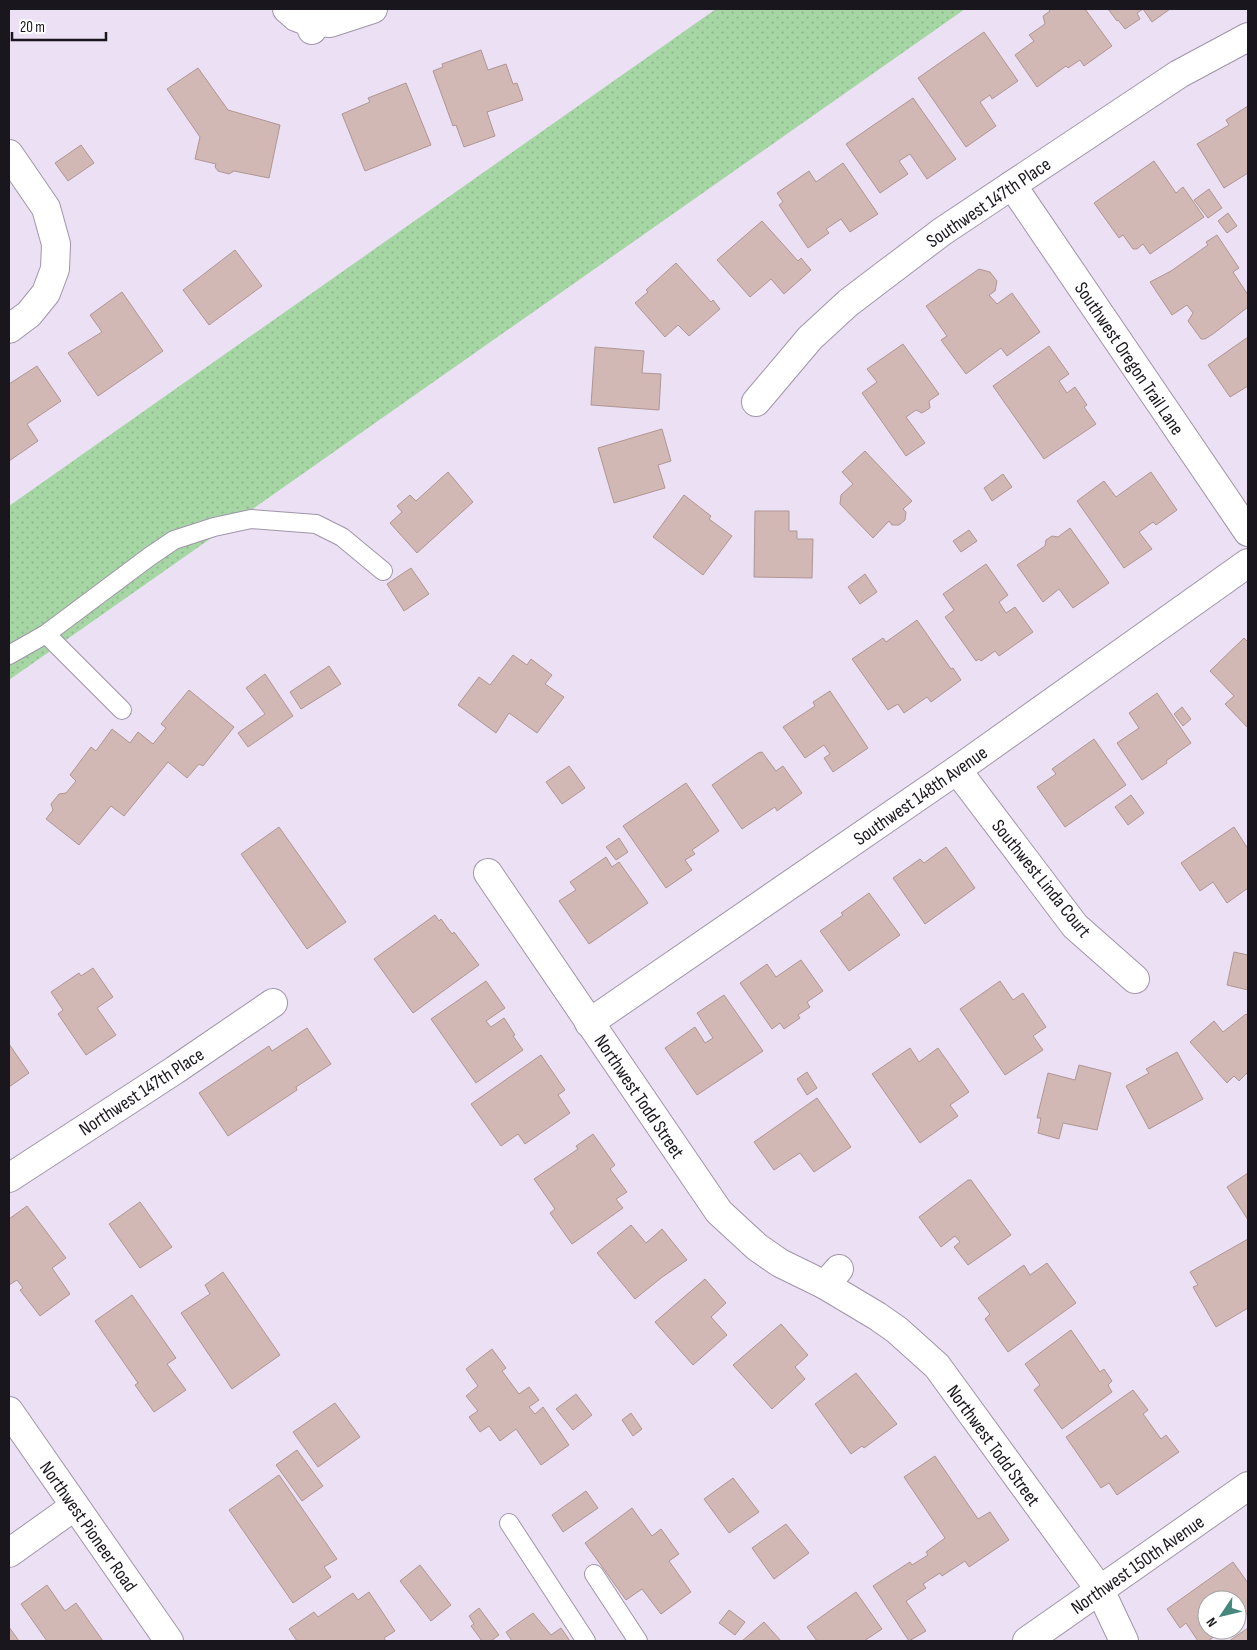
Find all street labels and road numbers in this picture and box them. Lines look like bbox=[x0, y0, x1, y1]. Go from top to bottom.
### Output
street label: Southwest 147th Place bbox=[922, 153, 1055, 253]
street label: Southwest Oregon Trail Lane bbox=[1069, 278, 1188, 440]
street label: Southwest 148th Avenue bbox=[850, 741, 992, 851]
street label: Southwest Linda Court bbox=[986, 815, 1096, 943]
street label: Northwest Todd Street bbox=[589, 1031, 689, 1163]
street label: Northwest 147th Place bbox=[75, 1043, 209, 1141]
street label: Northwest Todd Street bbox=[941, 1381, 1045, 1511]
street label: Northwest Pioneer Road bbox=[34, 1457, 141, 1597]
street label: Northwest 150th Avenue bbox=[1067, 1511, 1209, 1620]

